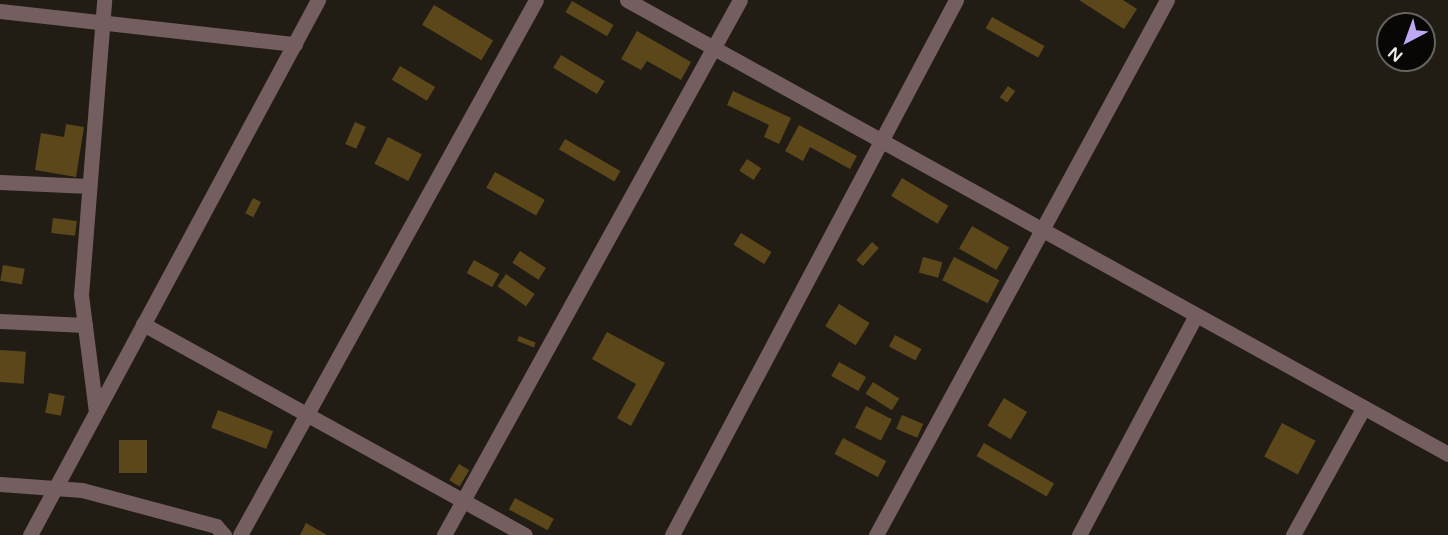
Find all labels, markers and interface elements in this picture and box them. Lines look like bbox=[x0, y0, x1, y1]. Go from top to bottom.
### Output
north arrow bbox=[1376, 12, 1436, 72]
text: N bbox=[1384, 42, 1407, 66]

